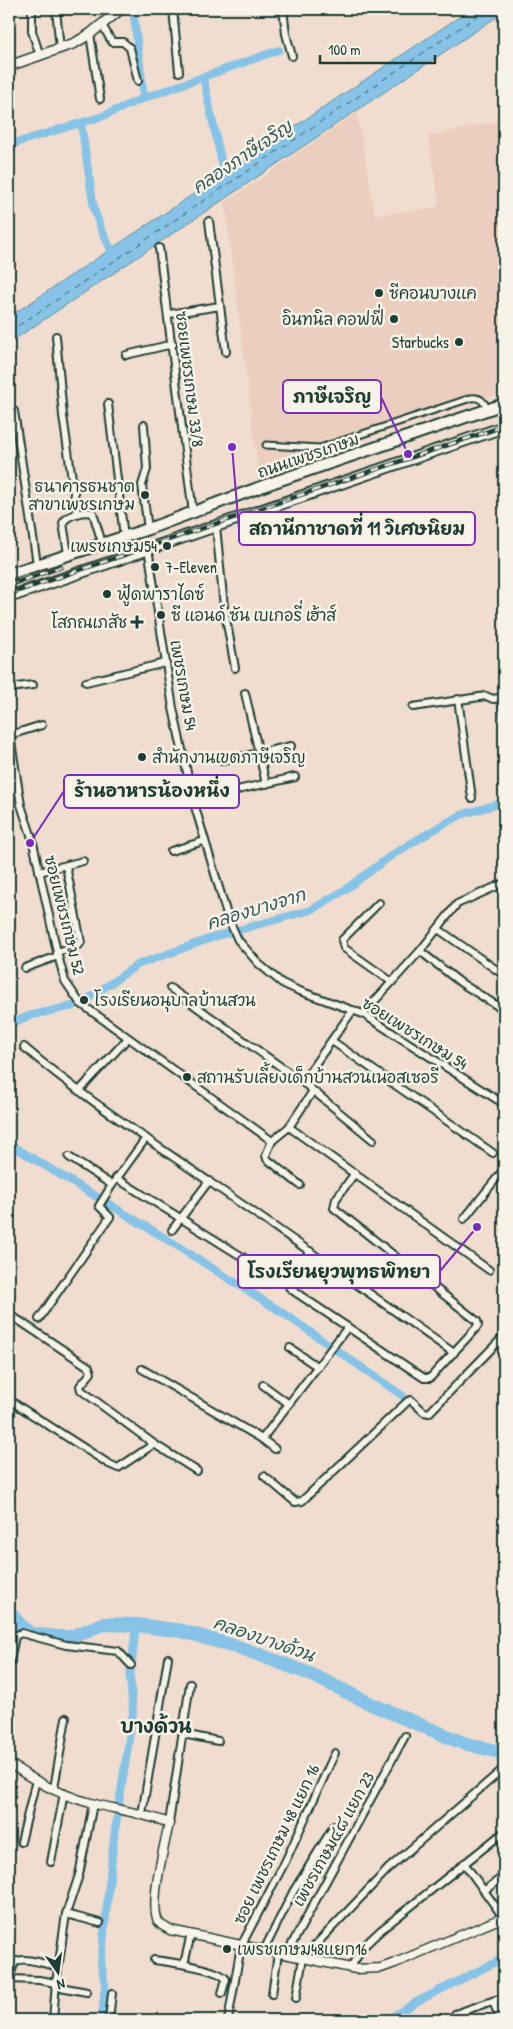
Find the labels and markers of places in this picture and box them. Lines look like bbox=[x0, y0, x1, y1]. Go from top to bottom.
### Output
place label: ซีคอนบางแค bbox=[389, 282, 477, 304]
marker: ซีคอนบางแค bbox=[373, 287, 385, 299]
place label: อินทนิล คอฟฟี่ bbox=[282, 304, 384, 330]
marker: อินทนิล คอฟฟี่ bbox=[388, 313, 400, 325]
place label: Starbucks bbox=[392, 331, 449, 353]
marker: Starbucks bbox=[453, 336, 465, 348]
callout: ภาษีเจริญ bbox=[283, 380, 381, 413]
place label: ธนาคารธนชาต สาขาเพชรเกษม bbox=[28, 475, 135, 515]
marker: ธนาคารธนชาต สาขาเพชรเกษม bbox=[139, 489, 151, 501]
callout: สถานีกาชาดที่ 11 วิเศษนิยม bbox=[239, 512, 475, 545]
place label: เพรชเกษม54 bbox=[70, 535, 157, 557]
marker: เพรชเกษม54 bbox=[161, 540, 173, 552]
place label: 7-Eleven bbox=[165, 556, 217, 578]
marker: 7-Eleven bbox=[149, 561, 161, 573]
place label: ฟู้ดพาราไดซ์ bbox=[117, 583, 204, 607]
marker: ฟู้ดพาราไดซ์ bbox=[101, 588, 113, 600]
place label: ซี แอนด์ ซัน เบเกอรี่ เฮ้าส์ bbox=[171, 600, 337, 626]
marker: ซี แอนด์ ซัน เบเกอรี่ เฮ้าส์ bbox=[155, 609, 167, 621]
place label: โสภณเภสัช bbox=[51, 611, 127, 633]
marker: โสภณเภสัช bbox=[131, 616, 143, 628]
place label: สำนักงานเขตภาษีเจริญ bbox=[152, 746, 306, 768]
marker: สำนักงานเขตภาษีเจริญ bbox=[136, 751, 148, 763]
callout: ร้านอาหารน้องหนึ่ง bbox=[64, 775, 239, 808]
place label: โรงเรียนอนุบาลบ้านสวน bbox=[94, 989, 256, 1013]
marker: โรงเรียนอนุบาลบ้านสวน bbox=[78, 994, 90, 1006]
place label: สถานรับเลี้ยงเด็กบ้านสวนเนอสเซอรี bbox=[197, 1062, 439, 1088]
marker: สถานรับเลี้ยงเด็กบ้านสวนเนอสเซอรี bbox=[181, 1071, 193, 1083]
callout: โรงเรียนยุวพุทธพิทยา bbox=[238, 1255, 440, 1288]
place label: เพรชเกษม48แยก16 bbox=[237, 1938, 367, 1960]
marker: เพรชเกษม48แยก16 bbox=[221, 1943, 233, 1955]

